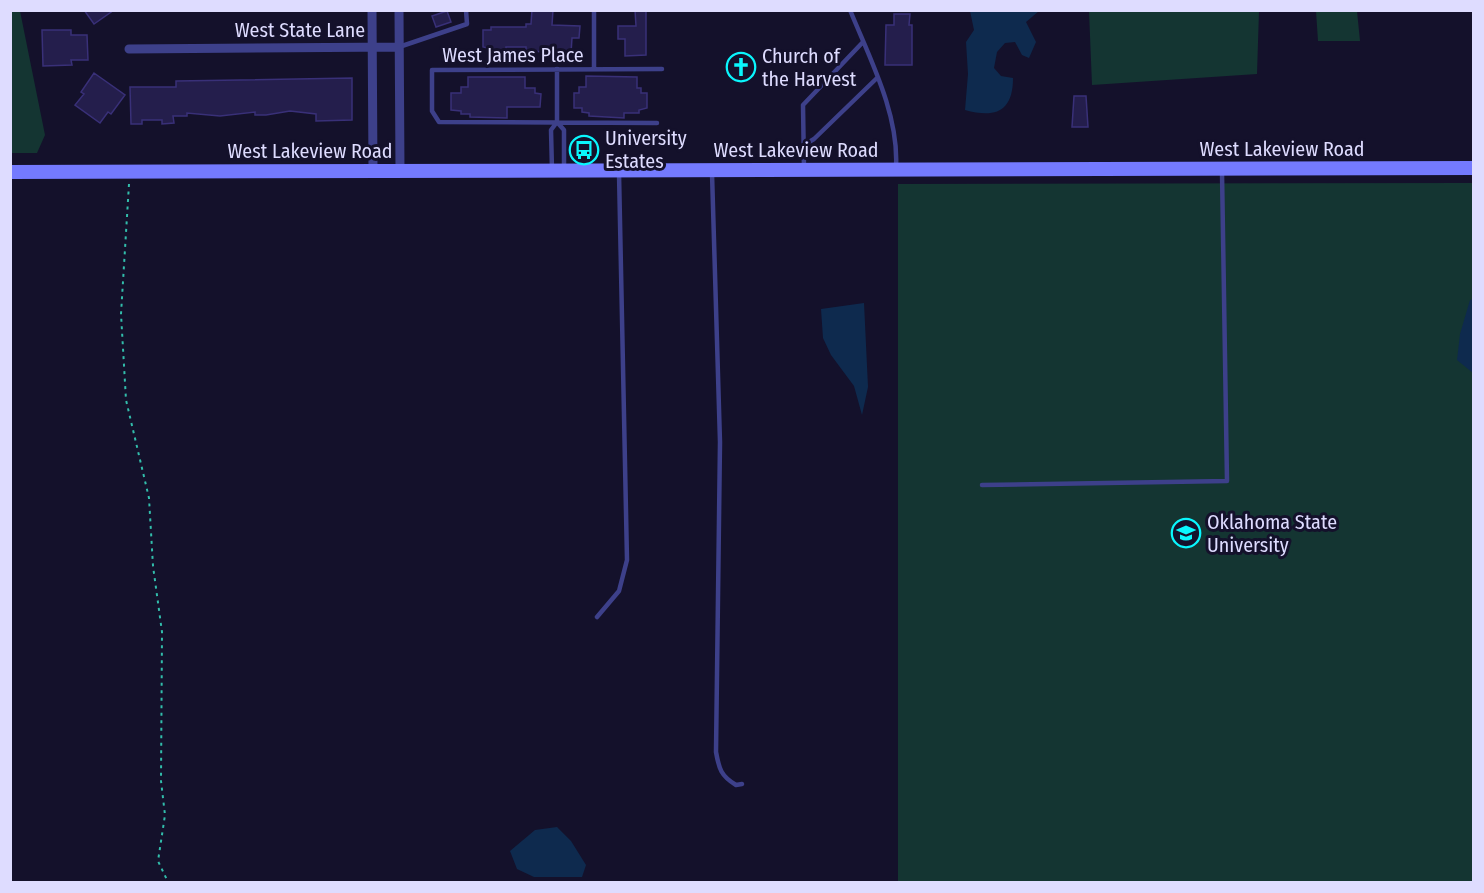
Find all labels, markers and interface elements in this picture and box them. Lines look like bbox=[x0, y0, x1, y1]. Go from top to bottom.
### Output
street label: West State Lane bbox=[235, 18, 365, 42]
street label: West James Place bbox=[442, 43, 584, 67]
place label: Church of the Harvest bbox=[762, 44, 857, 91]
church icon: Church of the Harvest bbox=[725, 51, 757, 83]
place label: University Estates bbox=[605, 126, 687, 173]
bus stop icon: University Estates bbox=[568, 134, 600, 166]
street label: West Lakeview Road bbox=[1200, 137, 1364, 161]
street label: West Lakeview Road bbox=[714, 138, 878, 162]
street label: West Lakeview Road bbox=[228, 139, 392, 163]
place label: Oklahoma State University bbox=[1207, 510, 1337, 557]
school or university icon: Oklahoma State University bbox=[1170, 517, 1202, 549]

